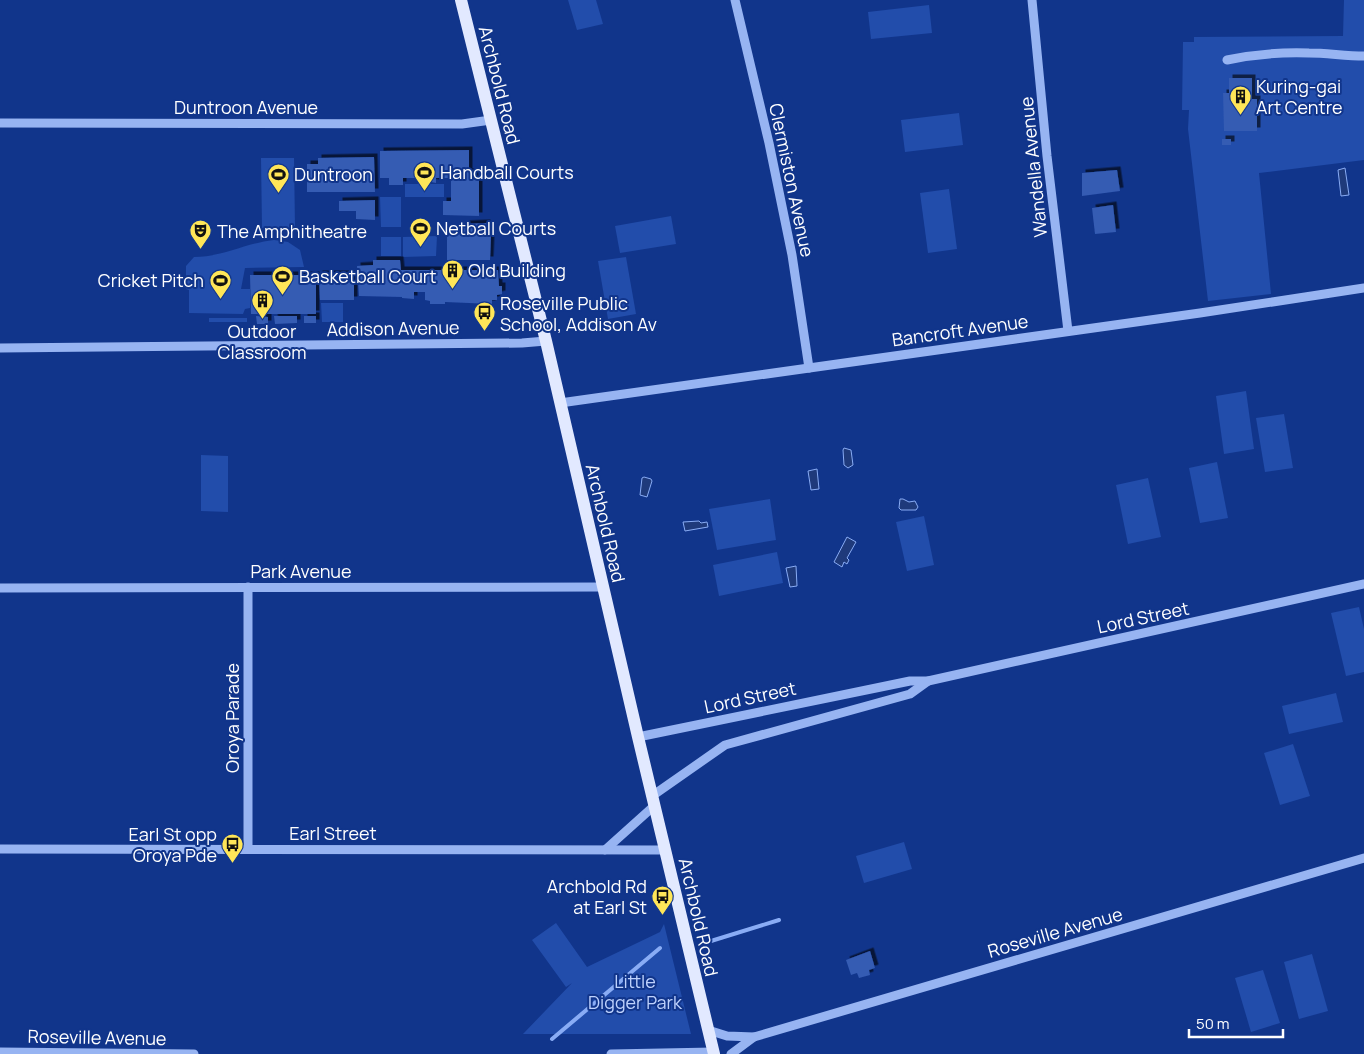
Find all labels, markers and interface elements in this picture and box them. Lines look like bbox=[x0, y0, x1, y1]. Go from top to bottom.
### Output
street label: Archbold Road bbox=[474, 23, 526, 147]
place label: Kuring-gai Art Centre bbox=[1256, 74, 1343, 119]
building icon: Kuring-gai Art Centre bbox=[1228, 84, 1252, 115]
street label: Duntroon Avenue bbox=[174, 95, 318, 119]
street label: Wandella Avenue bbox=[1014, 95, 1052, 239]
street label: Clermiston Avenue bbox=[764, 101, 820, 259]
sports icon: Handball Courts bbox=[412, 160, 436, 191]
place label: Handball Courts bbox=[440, 160, 574, 184]
sports icon: Duntroon bbox=[266, 162, 290, 193]
place label: Duntroon bbox=[294, 162, 373, 186]
sports icon: Netball Courts bbox=[408, 216, 432, 247]
place label: Netball Courts bbox=[436, 216, 556, 240]
theatre icon: The Amphitheatre bbox=[189, 219, 213, 250]
place label: The Amphitheatre bbox=[217, 219, 367, 243]
building icon: Old Building bbox=[440, 258, 464, 289]
place label: Old Building bbox=[468, 258, 566, 282]
sports icon: Basketball Court bbox=[271, 264, 295, 295]
place label: Basketball Court bbox=[299, 264, 437, 288]
place label: Cricket Pitch bbox=[98, 268, 204, 292]
sports icon: Cricket Pitch bbox=[208, 268, 232, 299]
building icon: Outdoor Classroom bbox=[250, 289, 274, 320]
place label: Roseville Public School, Addison Av bbox=[500, 291, 657, 336]
bus stop icon: Roseville Public School, Addison Av bbox=[472, 301, 496, 332]
street label: Bancroft Avenue bbox=[890, 309, 1030, 351]
street label: Addison Avenue bbox=[326, 315, 460, 341]
place label: Outdoor Classroom bbox=[218, 319, 306, 364]
street label: Archbold Road bbox=[581, 461, 631, 585]
street label: Park Avenue bbox=[250, 559, 352, 583]
street label: Lord Street bbox=[1095, 596, 1191, 638]
street label: Oroya Parade bbox=[220, 663, 244, 773]
street label: Lord Street bbox=[702, 676, 798, 718]
street label: Earl Street bbox=[289, 821, 377, 845]
place label: Earl St opp Oroya Pde bbox=[129, 822, 217, 867]
bus stop icon: Earl St opp Oroya Pde bbox=[221, 832, 245, 863]
street label: Archbold Road bbox=[674, 855, 724, 979]
place label: Archbold Rd at Earl St bbox=[547, 874, 647, 919]
bus stop icon: Archbold Rd at Earl St bbox=[651, 884, 675, 915]
street label: Roseville Avenue bbox=[985, 901, 1125, 963]
park label: Little Digger Park bbox=[588, 969, 683, 1014]
scale bar bbox=[1189, 1006, 1283, 1038]
text: 50 m bbox=[1196, 1013, 1230, 1034]
street label: Roseville Avenue bbox=[27, 1024, 167, 1050]

